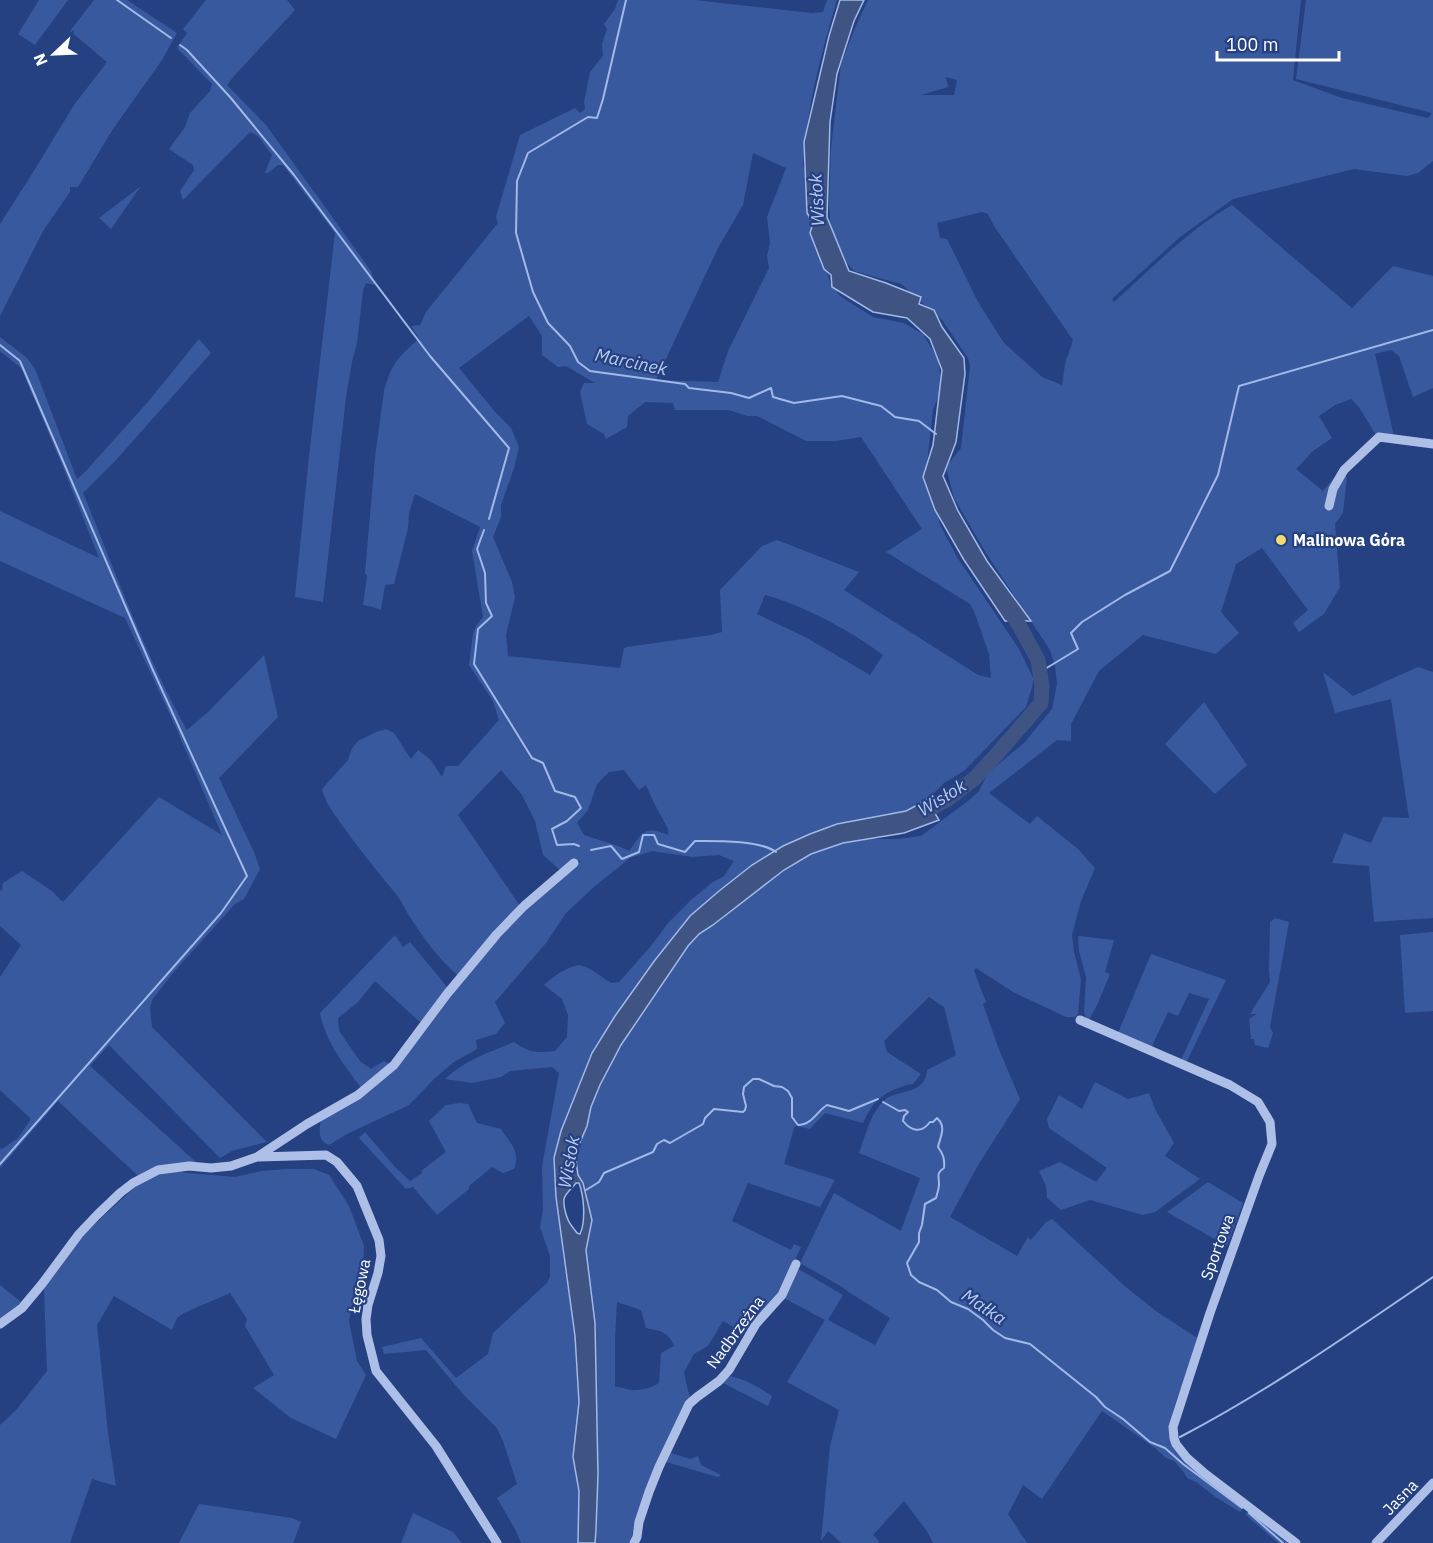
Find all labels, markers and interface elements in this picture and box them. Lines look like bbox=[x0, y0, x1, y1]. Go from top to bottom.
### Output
north arrow bbox=[24, 24, 84, 84]
scale bar bbox=[1217, 24, 1338, 62]
text: 100 m bbox=[1226, 33, 1278, 56]
text: N bbox=[29, 51, 52, 69]
water label: Wisłok bbox=[804, 172, 829, 227]
water label: Marcinek bbox=[593, 343, 670, 381]
place label: Malinowa Góra bbox=[1293, 530, 1405, 550]
marker: Malinowa Góra bbox=[1274, 533, 1288, 547]
water label: Wisłok bbox=[913, 773, 971, 821]
water label: Wisłok bbox=[553, 1133, 585, 1190]
street label: Sportowa bbox=[1196, 1211, 1238, 1283]
street label: Łęgowa bbox=[343, 1257, 375, 1316]
water label: Małka bbox=[958, 1283, 1011, 1330]
street label: Nadbrzeżna bbox=[702, 1291, 768, 1372]
street label: Jasna bbox=[1378, 1475, 1422, 1519]

